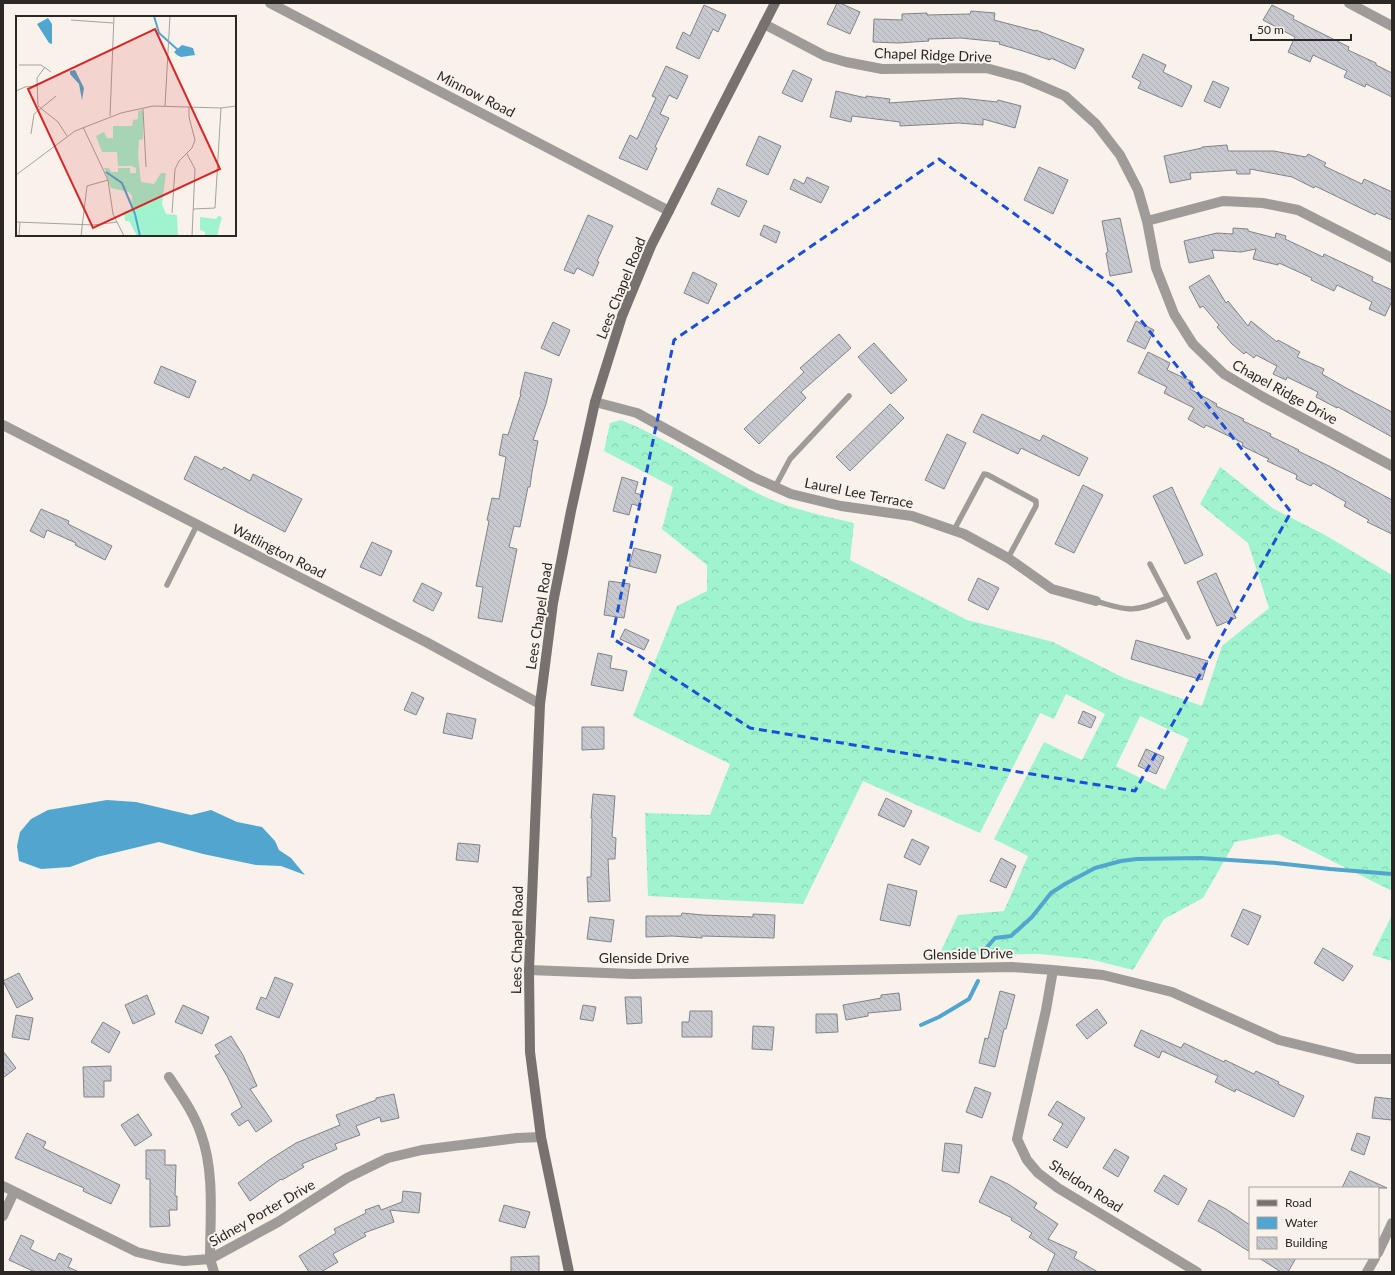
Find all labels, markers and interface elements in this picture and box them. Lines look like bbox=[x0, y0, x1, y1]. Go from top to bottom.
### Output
inset map bbox=[16, 16, 236, 236]
scale bar bbox=[1251, 16, 1351, 42]
text: 50 m bbox=[1257, 22, 1284, 37]
street label: Chapel Ridge Drive bbox=[874, 44, 992, 65]
street label: Minnow Road bbox=[434, 67, 518, 120]
street label: Lees Chapel Road bbox=[592, 234, 649, 341]
street label: Chapel Ridge Drive bbox=[1230, 356, 1341, 428]
street label: Laurel Lee Terrace bbox=[803, 474, 915, 511]
street label: Watlington Road bbox=[230, 520, 329, 581]
street label: Lees Chapel Road bbox=[522, 561, 555, 671]
street label: Lees Chapel Road bbox=[507, 886, 526, 994]
street label: Glenside Drive bbox=[923, 944, 1013, 963]
street label: Glenside Drive bbox=[599, 949, 689, 966]
street label: Sheldon Road bbox=[1046, 1156, 1126, 1216]
street label: Sidney Porter Drive bbox=[206, 1175, 318, 1250]
legend bbox=[1249, 1187, 1379, 1259]
text: Road bbox=[1285, 1195, 1312, 1210]
text: Water bbox=[1285, 1215, 1318, 1230]
text: Building bbox=[1285, 1235, 1328, 1250]

